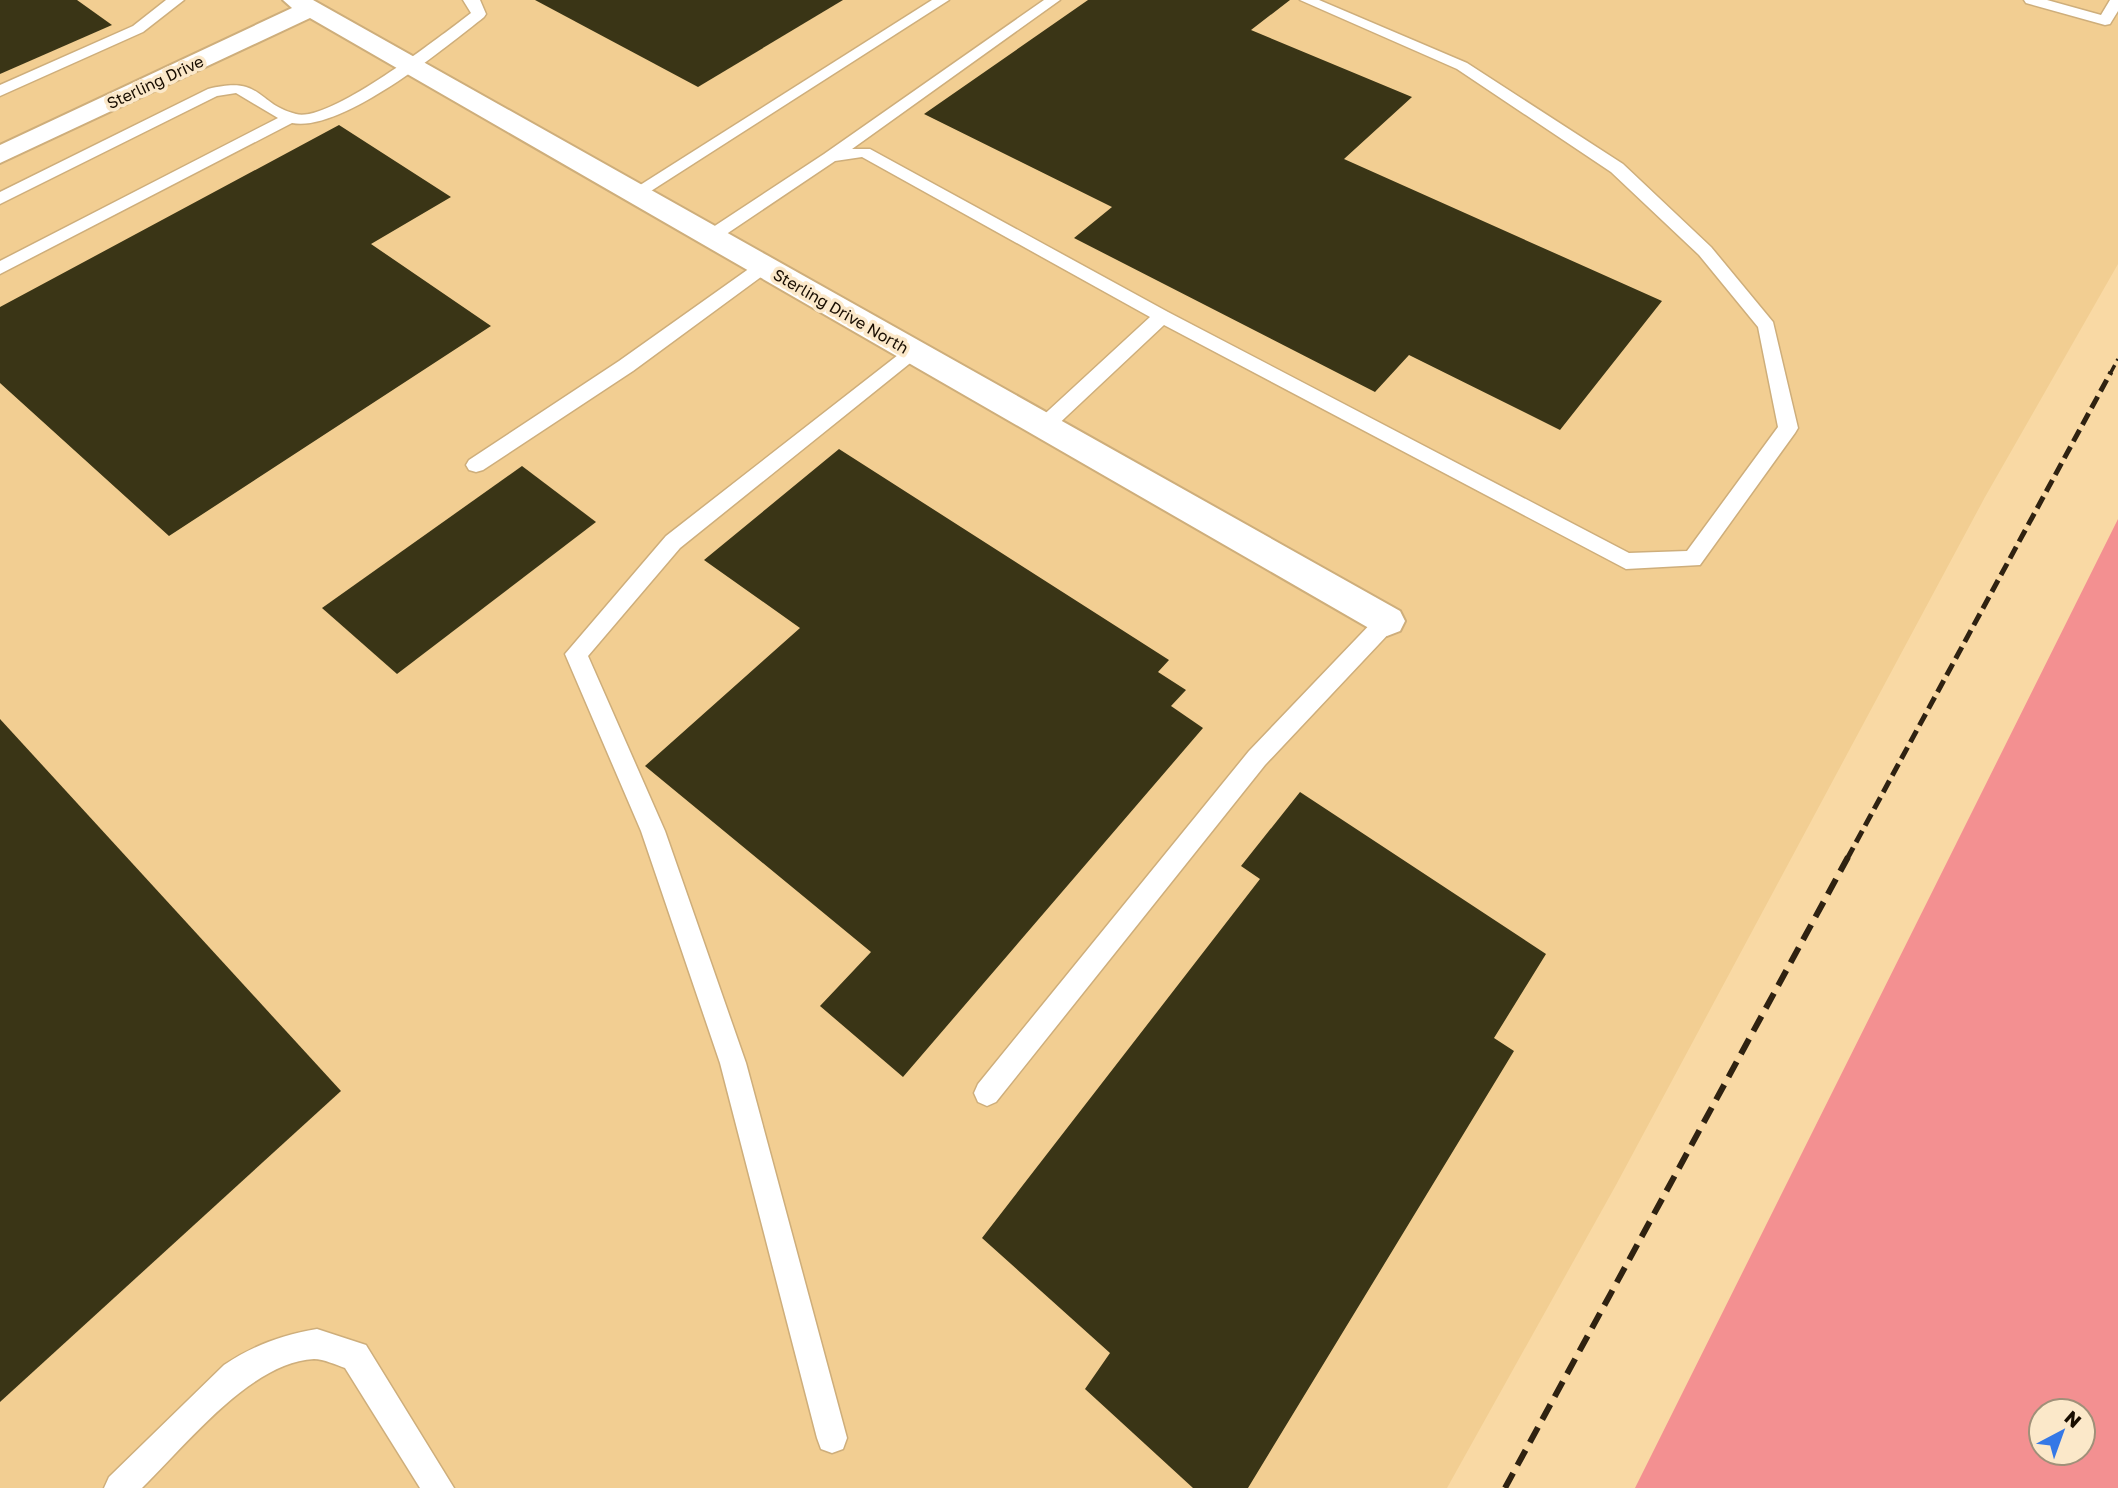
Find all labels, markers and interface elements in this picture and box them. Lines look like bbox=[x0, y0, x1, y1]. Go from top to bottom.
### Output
street label: Sterling Drive bbox=[103, 51, 207, 113]
street label: Sterling Drive North bbox=[770, 264, 912, 358]
north arrow bbox=[2027, 1397, 2097, 1467]
text: N bbox=[2060, 1405, 2086, 1432]

